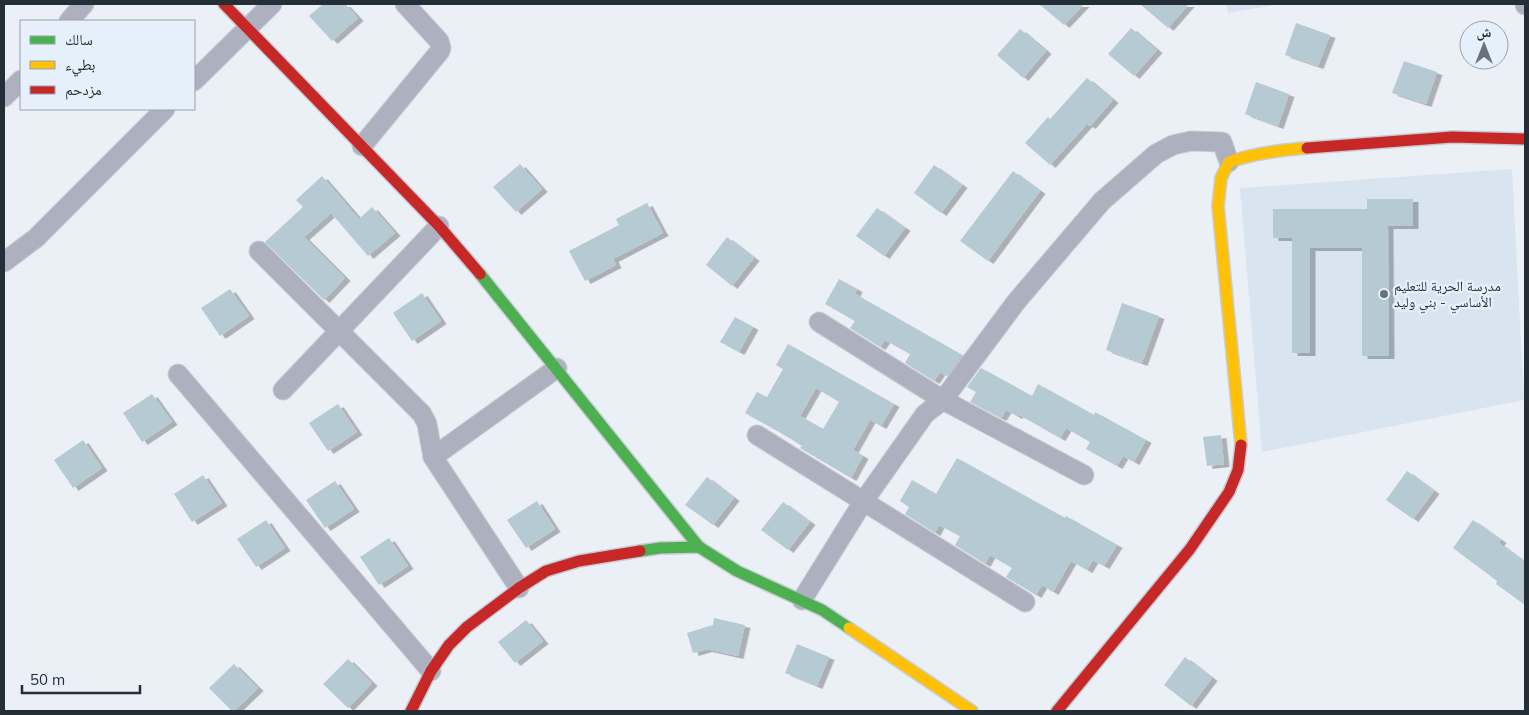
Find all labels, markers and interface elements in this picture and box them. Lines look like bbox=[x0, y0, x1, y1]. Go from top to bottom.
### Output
legend bbox=[20, 20, 195, 110]
north arrow bbox=[1459, 20, 1509, 70]
text: ش bbox=[1477, 23, 1492, 41]
text: سالك bbox=[65, 30, 93, 49]
text: بطيء bbox=[65, 55, 95, 77]
text: مزدحم bbox=[65, 80, 102, 100]
place label: مدرسة الحرية للتعليم الأساسي - بني وليد bbox=[1394, 277, 1501, 314]
marker: مدرسة الحرية للتعليم الأساسي - بني وليد bbox=[1378, 288, 1390, 300]
scale bar bbox=[22, 662, 140, 694]
text: 50 m bbox=[30, 670, 65, 689]

